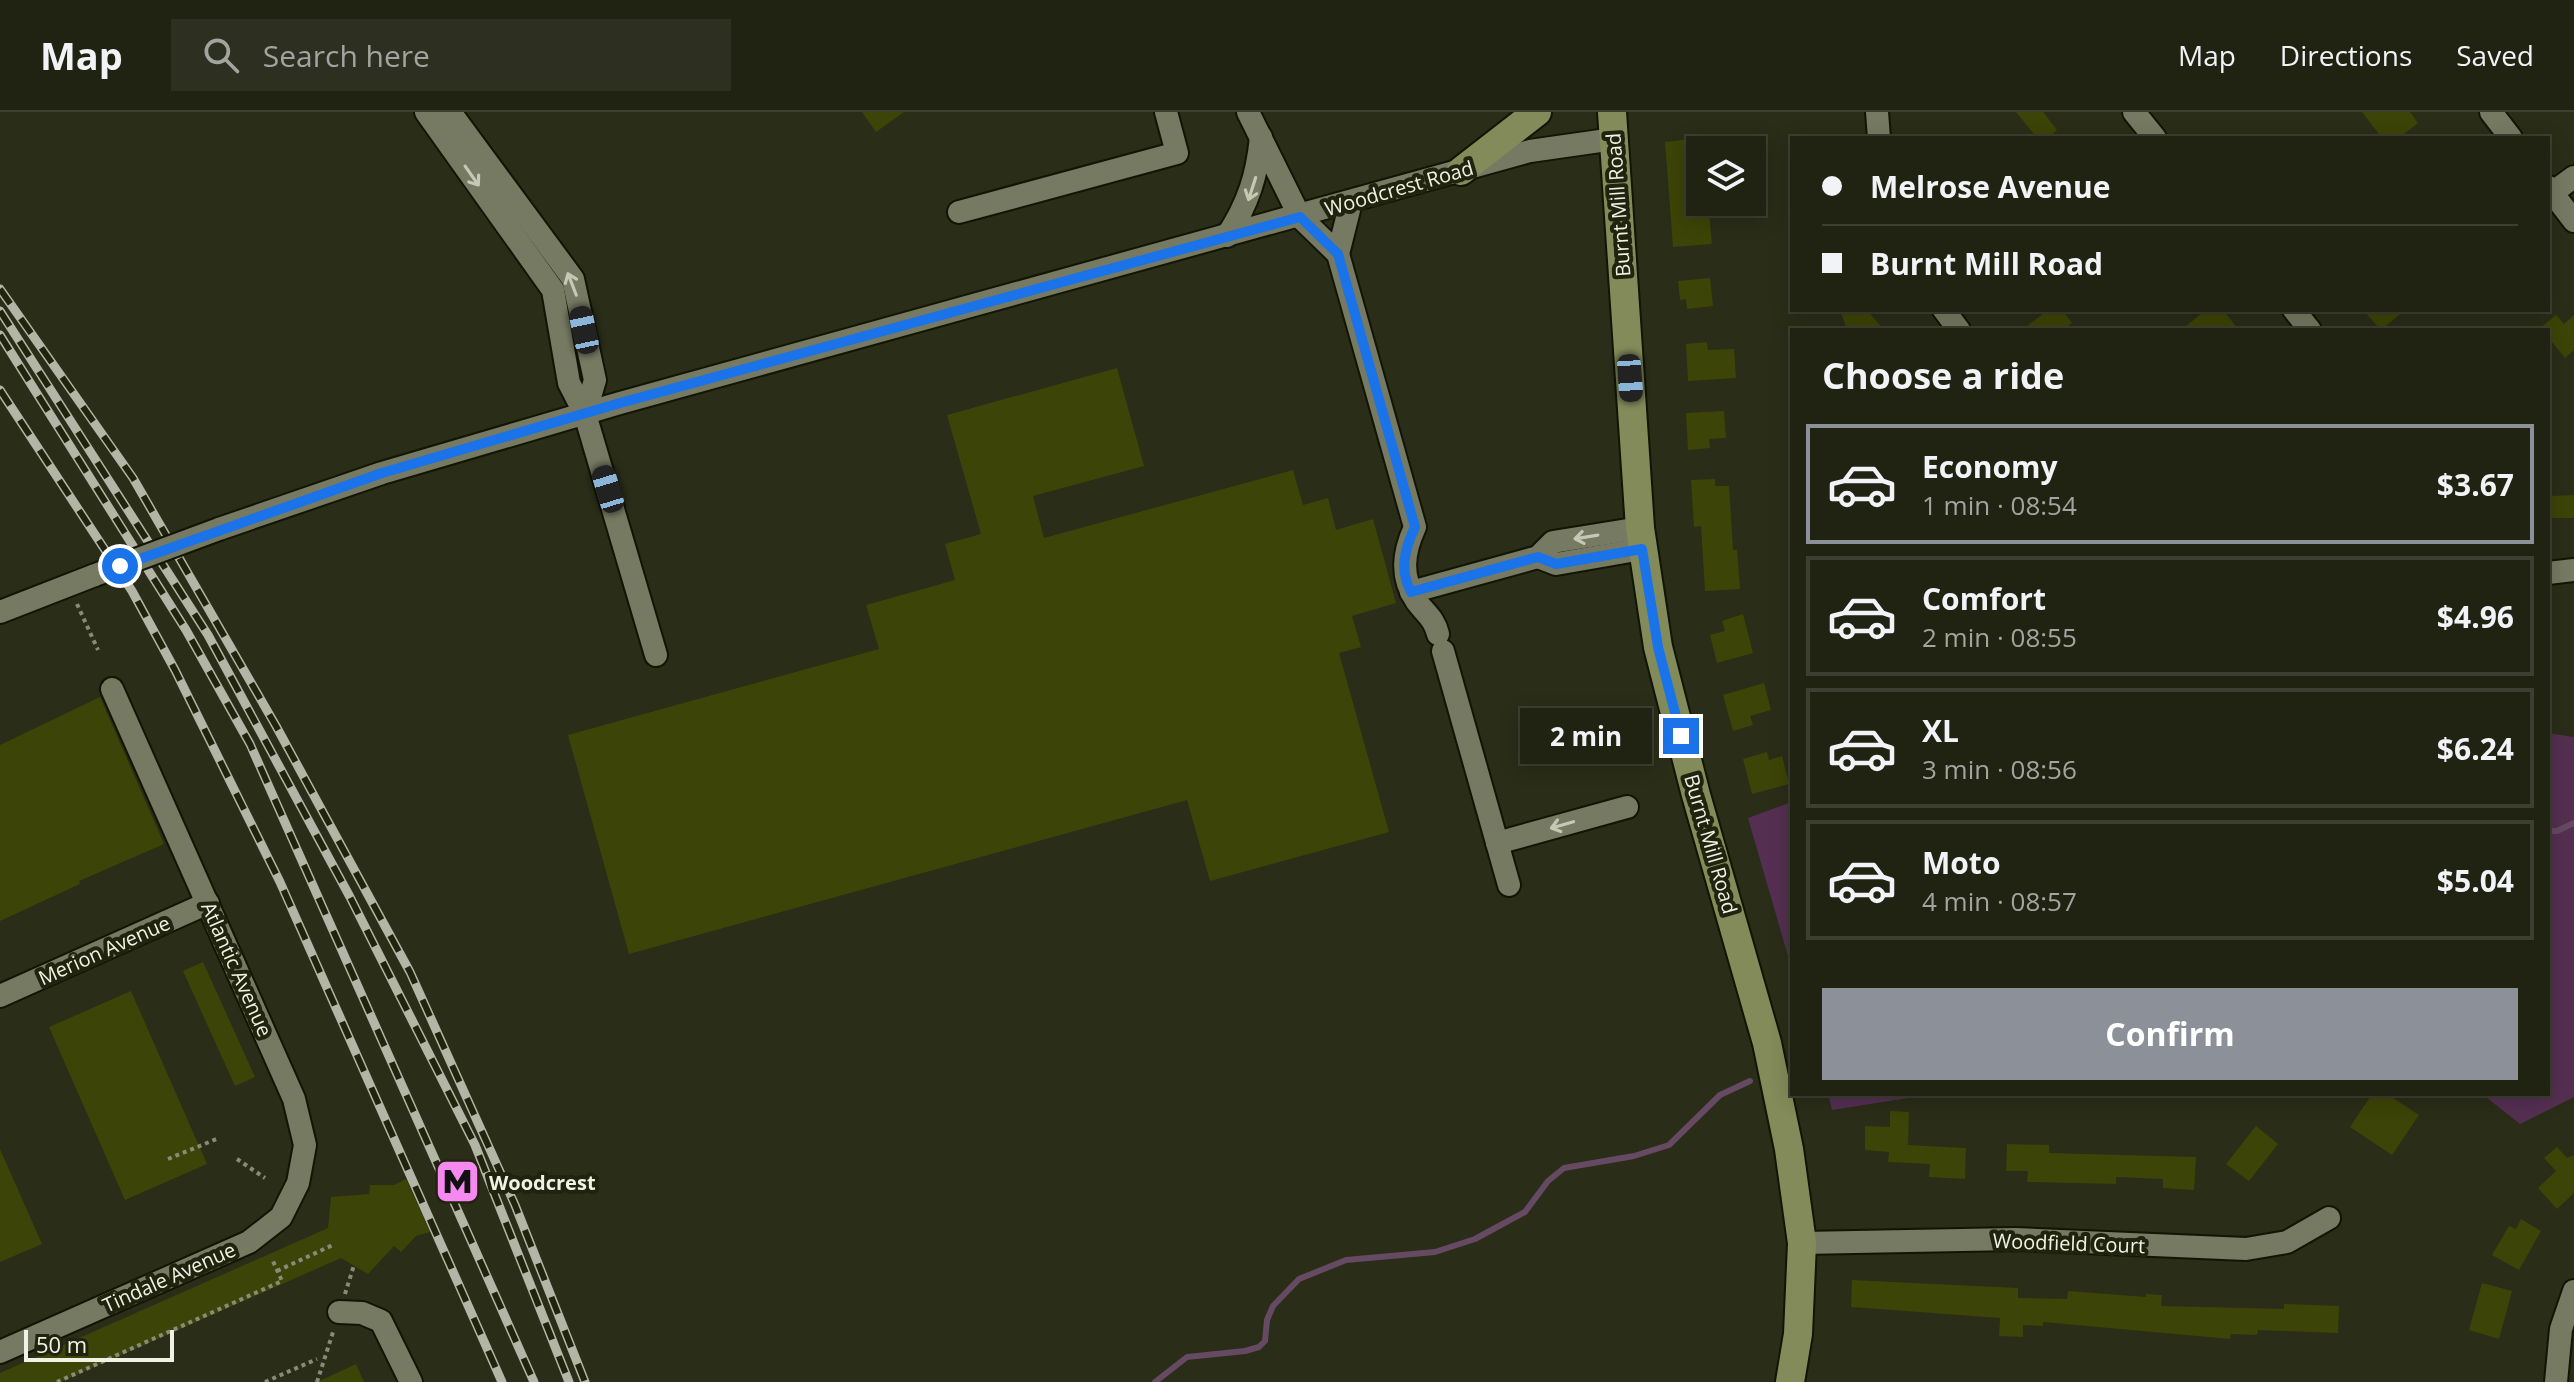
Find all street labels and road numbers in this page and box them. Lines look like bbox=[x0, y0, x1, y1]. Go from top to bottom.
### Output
street label: Burnt Mill Road bbox=[1600, 132, 1636, 278]
street label: Woodcrest Road bbox=[1322, 154, 1476, 222]
street label: Burnt Mill Road bbox=[1678, 771, 1744, 917]
street label: Atlantic Avenue bbox=[195, 897, 279, 1041]
street label: Merion Avenue bbox=[34, 909, 174, 991]
street label: Woodfield Court bbox=[1992, 1227, 2146, 1259]
street label: Tindale Avenue bbox=[98, 1236, 240, 1318]

